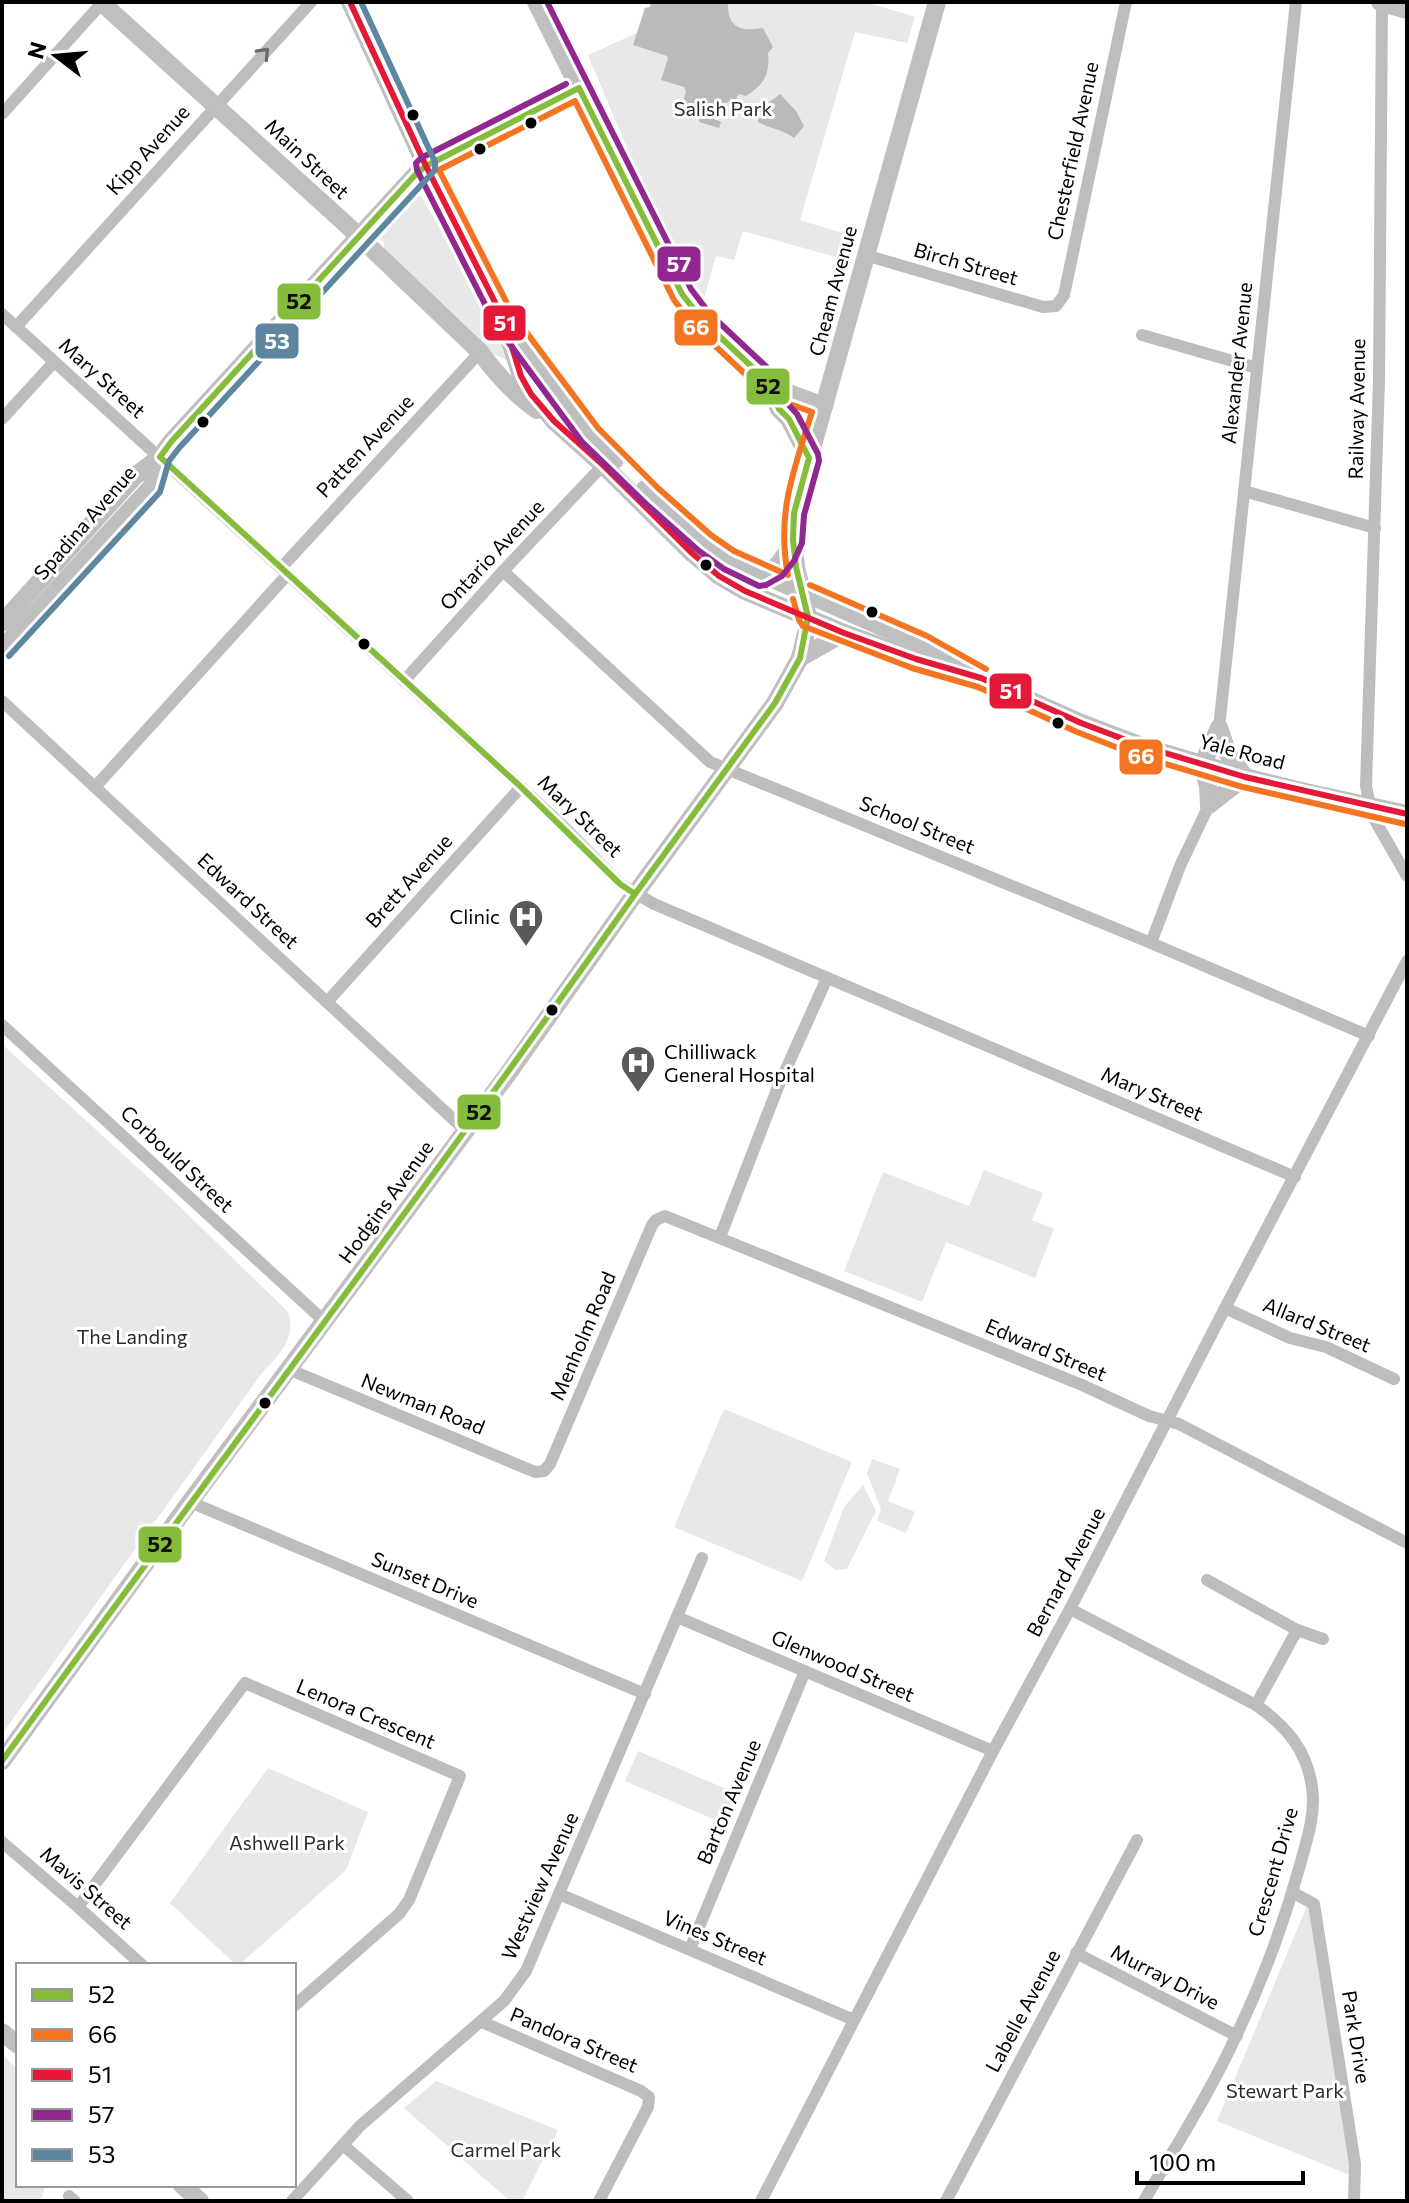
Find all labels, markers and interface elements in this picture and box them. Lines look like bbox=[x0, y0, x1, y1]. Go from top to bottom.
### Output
north arrow bbox=[16, 16, 96, 96]
text: N bbox=[21, 39, 52, 62]
one-way arrow bbox=[254, 48, 269, 63]
street label: Chesterfield Avenue bbox=[1041, 59, 1103, 242]
park label: Salish Park bbox=[674, 96, 772, 120]
street label: Kipp Avenue bbox=[101, 99, 194, 199]
unlabelled marker bbox=[405, 107, 421, 123]
street label: Main Street bbox=[261, 113, 355, 203]
unlabelled marker bbox=[523, 115, 539, 131]
unlabelled marker bbox=[472, 141, 488, 157]
street label: Cheam Avenue bbox=[803, 223, 861, 359]
street label: Birch Street bbox=[911, 237, 1021, 289]
line badge: 57 bbox=[656, 245, 702, 283]
text: 57 bbox=[667, 250, 691, 277]
street label: Alexander Avenue bbox=[1216, 281, 1256, 445]
line badge: 52 bbox=[276, 282, 322, 321]
text: 52 bbox=[286, 287, 312, 314]
line badge: 51 bbox=[482, 304, 527, 342]
line badge: 66 bbox=[673, 308, 719, 347]
text: 51 bbox=[494, 309, 516, 336]
text: 66 bbox=[682, 313, 710, 340]
line badge: 53 bbox=[254, 322, 300, 360]
text: 53 bbox=[264, 327, 290, 354]
street label: Mary Street bbox=[54, 332, 151, 422]
street label: Railway Avenue bbox=[1343, 338, 1369, 480]
line badge: 52 bbox=[745, 367, 791, 406]
text: 52 bbox=[755, 372, 781, 399]
street label: Patten Avenue bbox=[311, 389, 418, 502]
unlabelled marker bbox=[195, 414, 211, 430]
street label: Spadina Avenue bbox=[28, 460, 140, 584]
street label: Ontario Avenue bbox=[434, 494, 548, 614]
unlabelled marker bbox=[698, 557, 714, 573]
unlabelled marker bbox=[864, 604, 880, 620]
unlabelled marker bbox=[356, 636, 372, 652]
line badge: 51 bbox=[988, 672, 1033, 710]
text: 51 bbox=[1000, 677, 1022, 704]
unlabelled marker bbox=[1050, 715, 1066, 731]
street label: Yale Road bbox=[1197, 728, 1288, 774]
line badge: 66 bbox=[1118, 738, 1164, 776]
text: 66 bbox=[1127, 742, 1155, 769]
street label: Mary Street bbox=[533, 769, 628, 861]
street label: School Street bbox=[856, 790, 979, 858]
street label: Brett Avenue bbox=[360, 829, 457, 932]
street label: Edward Street bbox=[193, 847, 304, 953]
hospital icon: Clinic bbox=[507, 898, 545, 948]
place label: Clinic bbox=[450, 904, 500, 928]
unlabelled marker bbox=[544, 1002, 560, 1018]
place label: Chilliwack General Hospital bbox=[664, 1039, 815, 1086]
hospital icon: Chilliwack General Hospital bbox=[619, 1044, 657, 1094]
street label: Mary Street bbox=[1098, 1061, 1207, 1125]
line badge: 52 bbox=[456, 1093, 502, 1131]
text: 52 bbox=[466, 1098, 492, 1125]
street label: Corbould Street bbox=[116, 1100, 239, 1217]
street label: Hodgins Avenue bbox=[333, 1135, 438, 1267]
street label: Menholm Road bbox=[544, 1268, 620, 1404]
street label: Allard Street bbox=[1260, 1292, 1375, 1357]
street label: Edward Street bbox=[982, 1313, 1111, 1385]
park label: The Landing bbox=[76, 1324, 188, 1348]
street label: Newman Road bbox=[358, 1367, 489, 1439]
unlabelled marker bbox=[257, 1395, 273, 1411]
street label: Bernard Avenue bbox=[1021, 1503, 1109, 1640]
line badge: 52 bbox=[137, 1525, 183, 1564]
text: 52 bbox=[147, 1530, 173, 1557]
street label: Sunset Drive bbox=[368, 1546, 483, 1612]
street label: Glenwood Street bbox=[768, 1624, 918, 1706]
street label: Lenora Crescent bbox=[293, 1673, 439, 1753]
street label: Barton Avenue bbox=[691, 1736, 765, 1868]
street label: Crescent Drive bbox=[1242, 1804, 1302, 1939]
street label: Westview Avenue bbox=[496, 1808, 582, 1963]
park label: Ashwell Park bbox=[229, 1830, 345, 1854]
street label: Mavis Street bbox=[36, 1841, 138, 1934]
street label: Vines Street bbox=[660, 1904, 771, 1970]
street label: Murray Drive bbox=[1107, 1938, 1224, 2014]
street label: Labelle Avenue bbox=[980, 1945, 1065, 2076]
legend bbox=[16, 1963, 296, 2187]
text: 52 bbox=[88, 1979, 115, 2008]
street label: Park Drive bbox=[1338, 1989, 1376, 2085]
street label: Pandora Street bbox=[507, 2001, 642, 2077]
text: 66 bbox=[88, 2019, 117, 2048]
text: 51 bbox=[88, 2059, 112, 2088]
park label: Stewart Park bbox=[1226, 2078, 1344, 2102]
text: 57 bbox=[88, 2099, 114, 2128]
scale bar bbox=[1137, 2135, 1303, 2185]
park label: Carmel Park bbox=[451, 2137, 562, 2161]
text: 53 bbox=[88, 2139, 115, 2168]
text: 100 m bbox=[1149, 2147, 1216, 2176]

